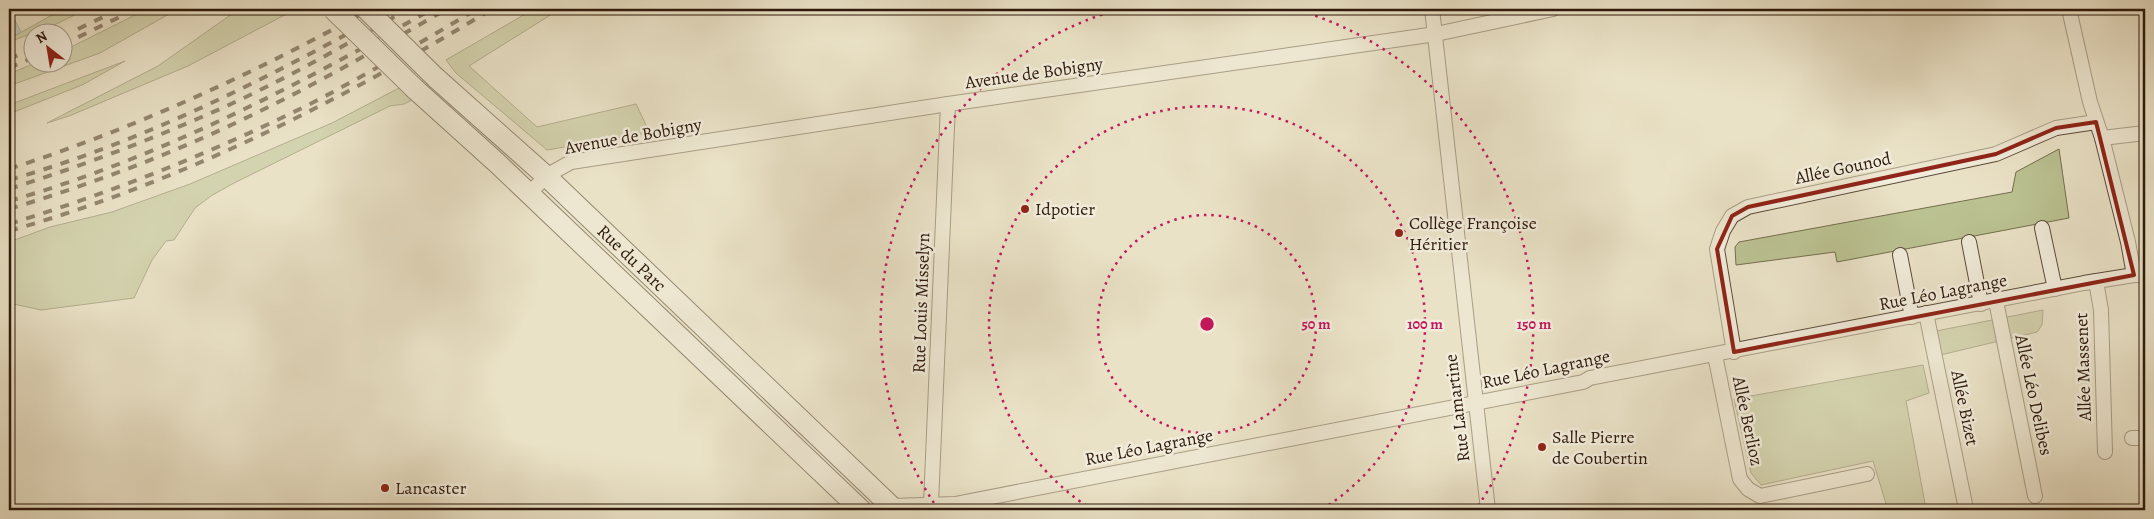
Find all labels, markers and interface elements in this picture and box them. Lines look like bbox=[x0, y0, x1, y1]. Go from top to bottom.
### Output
north arrow bbox=[22, 22, 72, 72]
text: N bbox=[32, 27, 51, 48]
street label: Avenue de Bobigny bbox=[963, 51, 1105, 95]
street label: Avenue de Bobigny bbox=[562, 112, 704, 160]
street label: Allée Gounod bbox=[1792, 146, 1893, 190]
place label: Idpotier bbox=[1035, 197, 1095, 221]
marker: Idpotier bbox=[1019, 203, 1031, 215]
place label: Collège Françoise Héritier bbox=[1409, 211, 1537, 256]
street label: Rue du Parc bbox=[592, 219, 672, 297]
marker: Collège Françoise Héritier bbox=[1393, 227, 1405, 239]
street label: Rue Louis Misselyn bbox=[907, 232, 935, 374]
street label: Rue Léo Lagrange bbox=[1877, 268, 2009, 316]
street label: Allée Massenet bbox=[2069, 312, 2097, 423]
text: 50 m bbox=[1301, 314, 1331, 334]
text: 100 m bbox=[1407, 314, 1443, 334]
text: 150 m bbox=[1517, 314, 1552, 334]
centre of rings bbox=[1198, 315, 1216, 333]
street label: Allée Léo Delibes bbox=[2009, 331, 2059, 458]
street label: Rue Léo Lagrange bbox=[1480, 344, 1612, 394]
street label: Rue Lamartine bbox=[1438, 353, 1476, 463]
street label: Allée Bizet bbox=[1945, 367, 1985, 448]
street label: Allée Berlioz bbox=[1727, 373, 1769, 468]
street label: Rue Léo Lagrange bbox=[1083, 423, 1215, 471]
place label: Salle Pierre de Coubertin bbox=[1552, 425, 1648, 470]
marker: Salle Pierre de Coubertin bbox=[1536, 441, 1548, 453]
place label: Lancaster bbox=[395, 476, 466, 500]
marker: Lancaster bbox=[379, 482, 391, 494]

